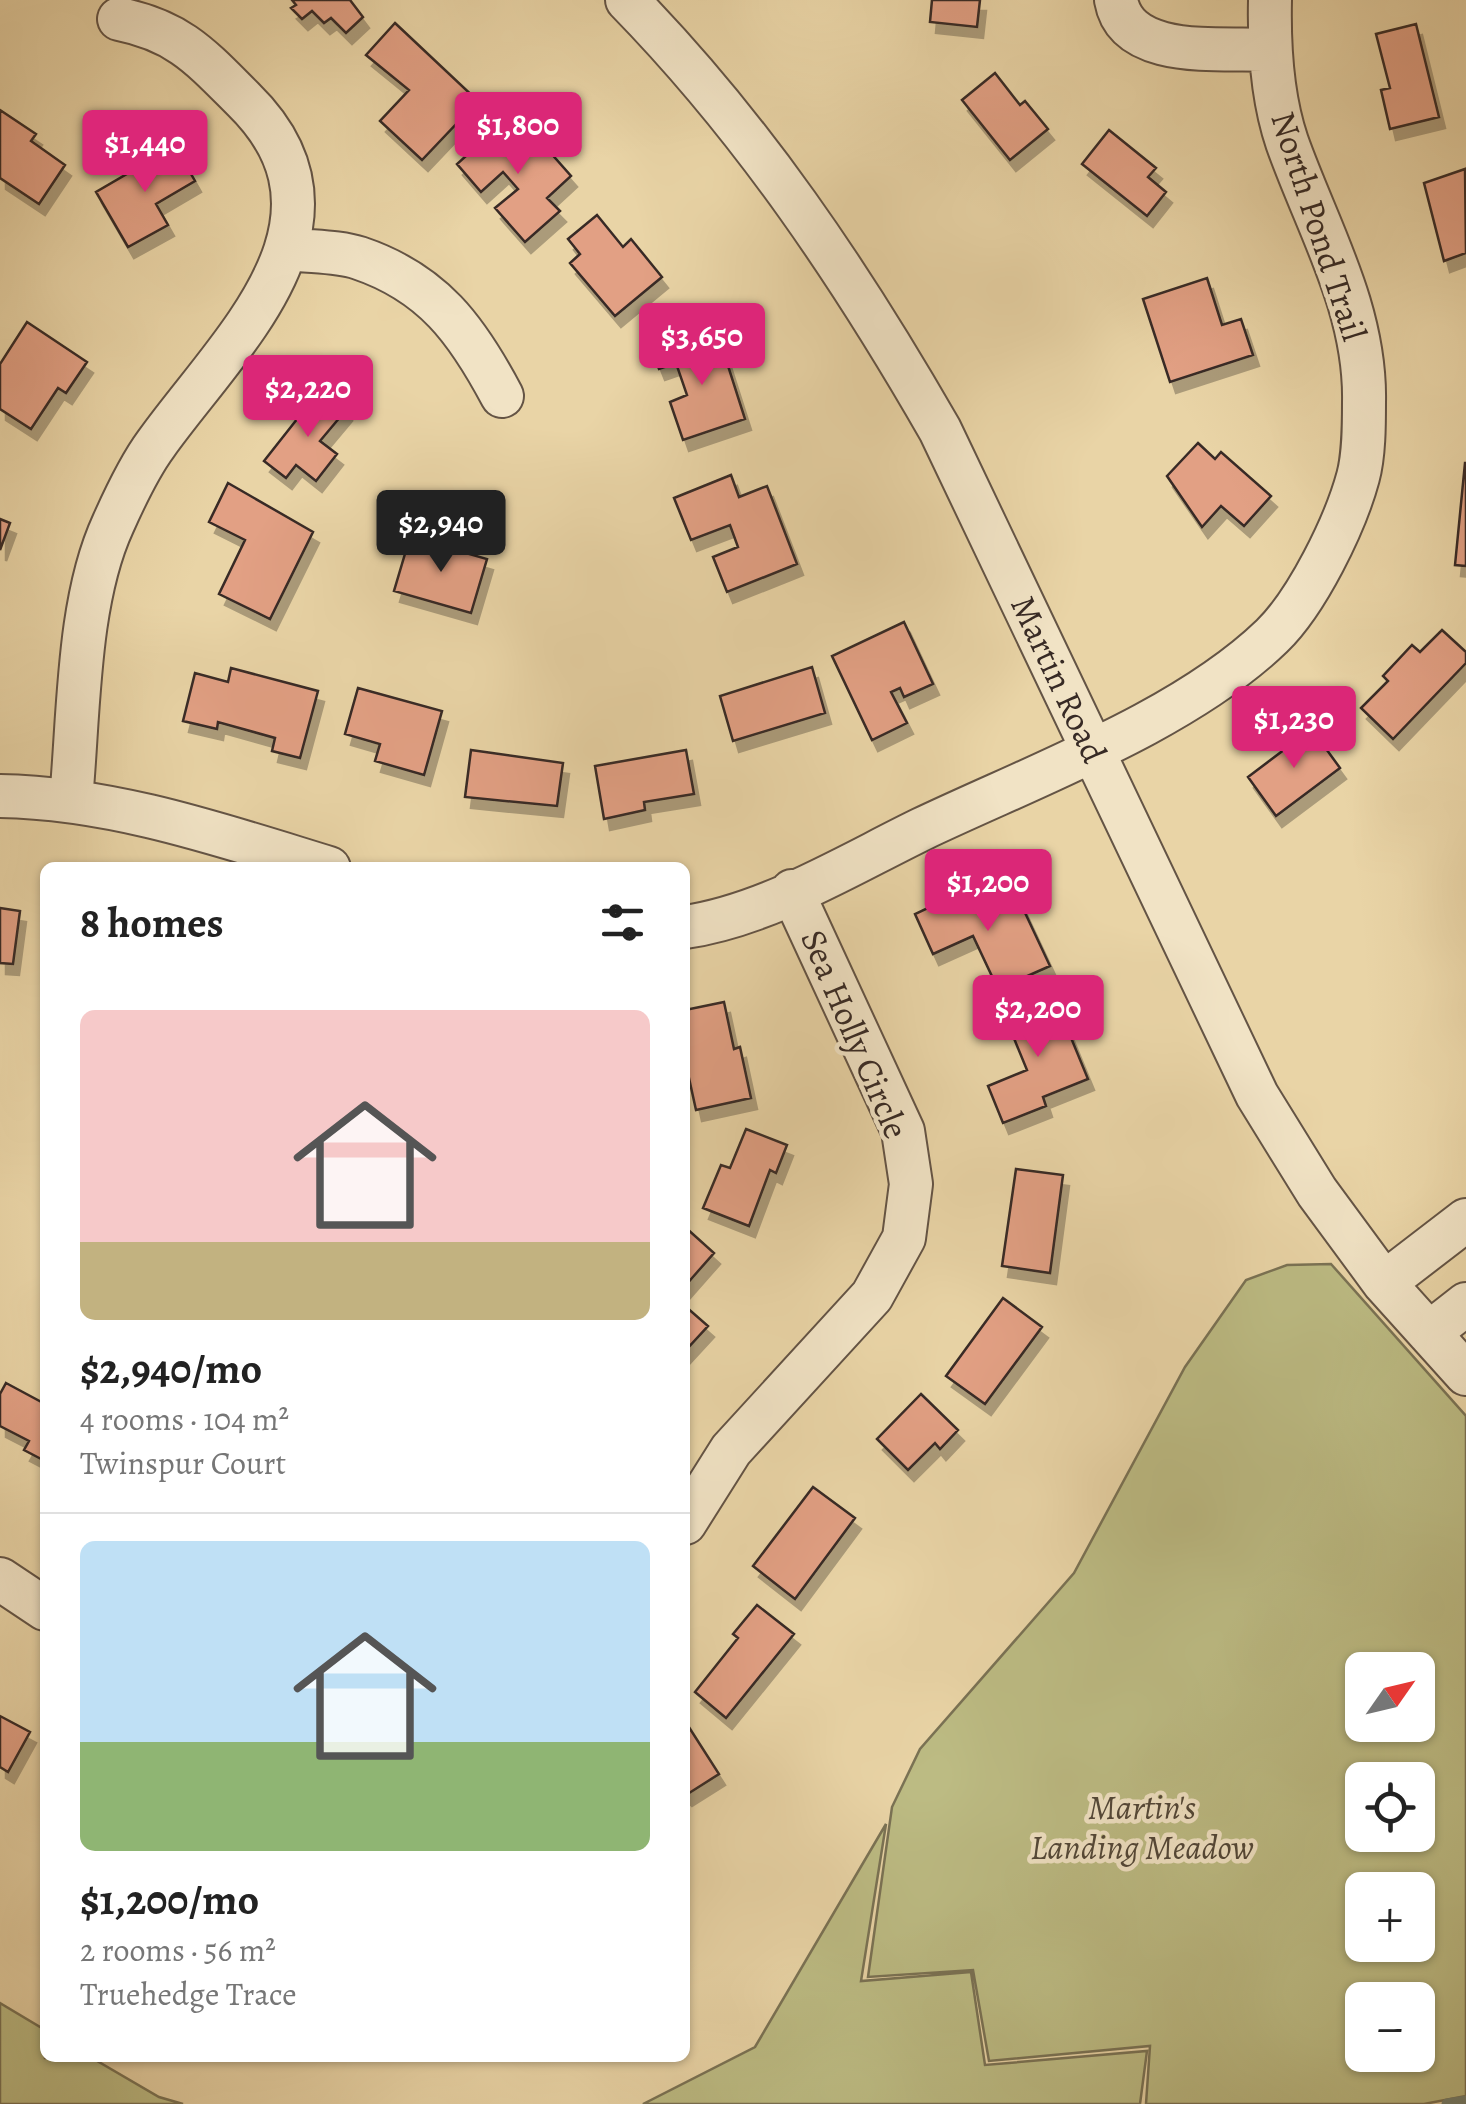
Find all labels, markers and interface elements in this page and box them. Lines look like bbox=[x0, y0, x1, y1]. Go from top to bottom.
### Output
pin: $1,800 bbox=[437, 92, 599, 177]
text: $1,800 bbox=[477, 102, 559, 146]
street label: North Pond Trail bbox=[1259, 105, 1379, 347]
pin: $1,440 bbox=[64, 110, 226, 195]
text: $1,440 bbox=[104, 120, 186, 164]
pin: $3,650 bbox=[621, 303, 783, 388]
text: $3,650 bbox=[661, 313, 743, 357]
pin: $2,220 bbox=[227, 355, 389, 440]
text: $2,220 bbox=[265, 365, 351, 409]
pin: $2,940 bbox=[360, 490, 522, 575]
text: $2,940 bbox=[399, 500, 483, 544]
street label: Martin Road bbox=[999, 588, 1119, 771]
pin: $1,230 bbox=[1213, 686, 1375, 771]
text: $1,230 bbox=[1254, 696, 1334, 740]
pin: $1,200 bbox=[907, 849, 1069, 934]
text: $1,200 bbox=[947, 859, 1029, 903]
text: 8 homes bbox=[80, 894, 224, 951]
icon: filters bbox=[595, 895, 650, 950]
street label: Sea Holly Circle bbox=[789, 922, 921, 1146]
pin: $2,200 bbox=[957, 975, 1119, 1060]
text: $2,200 bbox=[995, 985, 1081, 1029]
icon: home bbox=[275, 1075, 455, 1255]
text: $2,940/mo bbox=[80, 1340, 262, 1397]
text: 4 rooms · 104 m² bbox=[80, 1397, 289, 1441]
text: Twinspur Court bbox=[80, 1441, 286, 1485]
icon: home bbox=[275, 1606, 455, 1786]
north arrow bbox=[1345, 1652, 1435, 1742]
map controls bbox=[1345, 1652, 1435, 2072]
button: locate bbox=[1345, 1762, 1435, 1852]
park label: Martin's Landing Meadow bbox=[1030, 1783, 1254, 1871]
text: $1,200/mo bbox=[80, 1871, 259, 1928]
button: + bbox=[1345, 1872, 1435, 1962]
text: 2 rooms · 56 m² bbox=[80, 1928, 276, 1972]
text: Truehedge Trace bbox=[80, 1972, 297, 2016]
button: − bbox=[1345, 1982, 1435, 2072]

